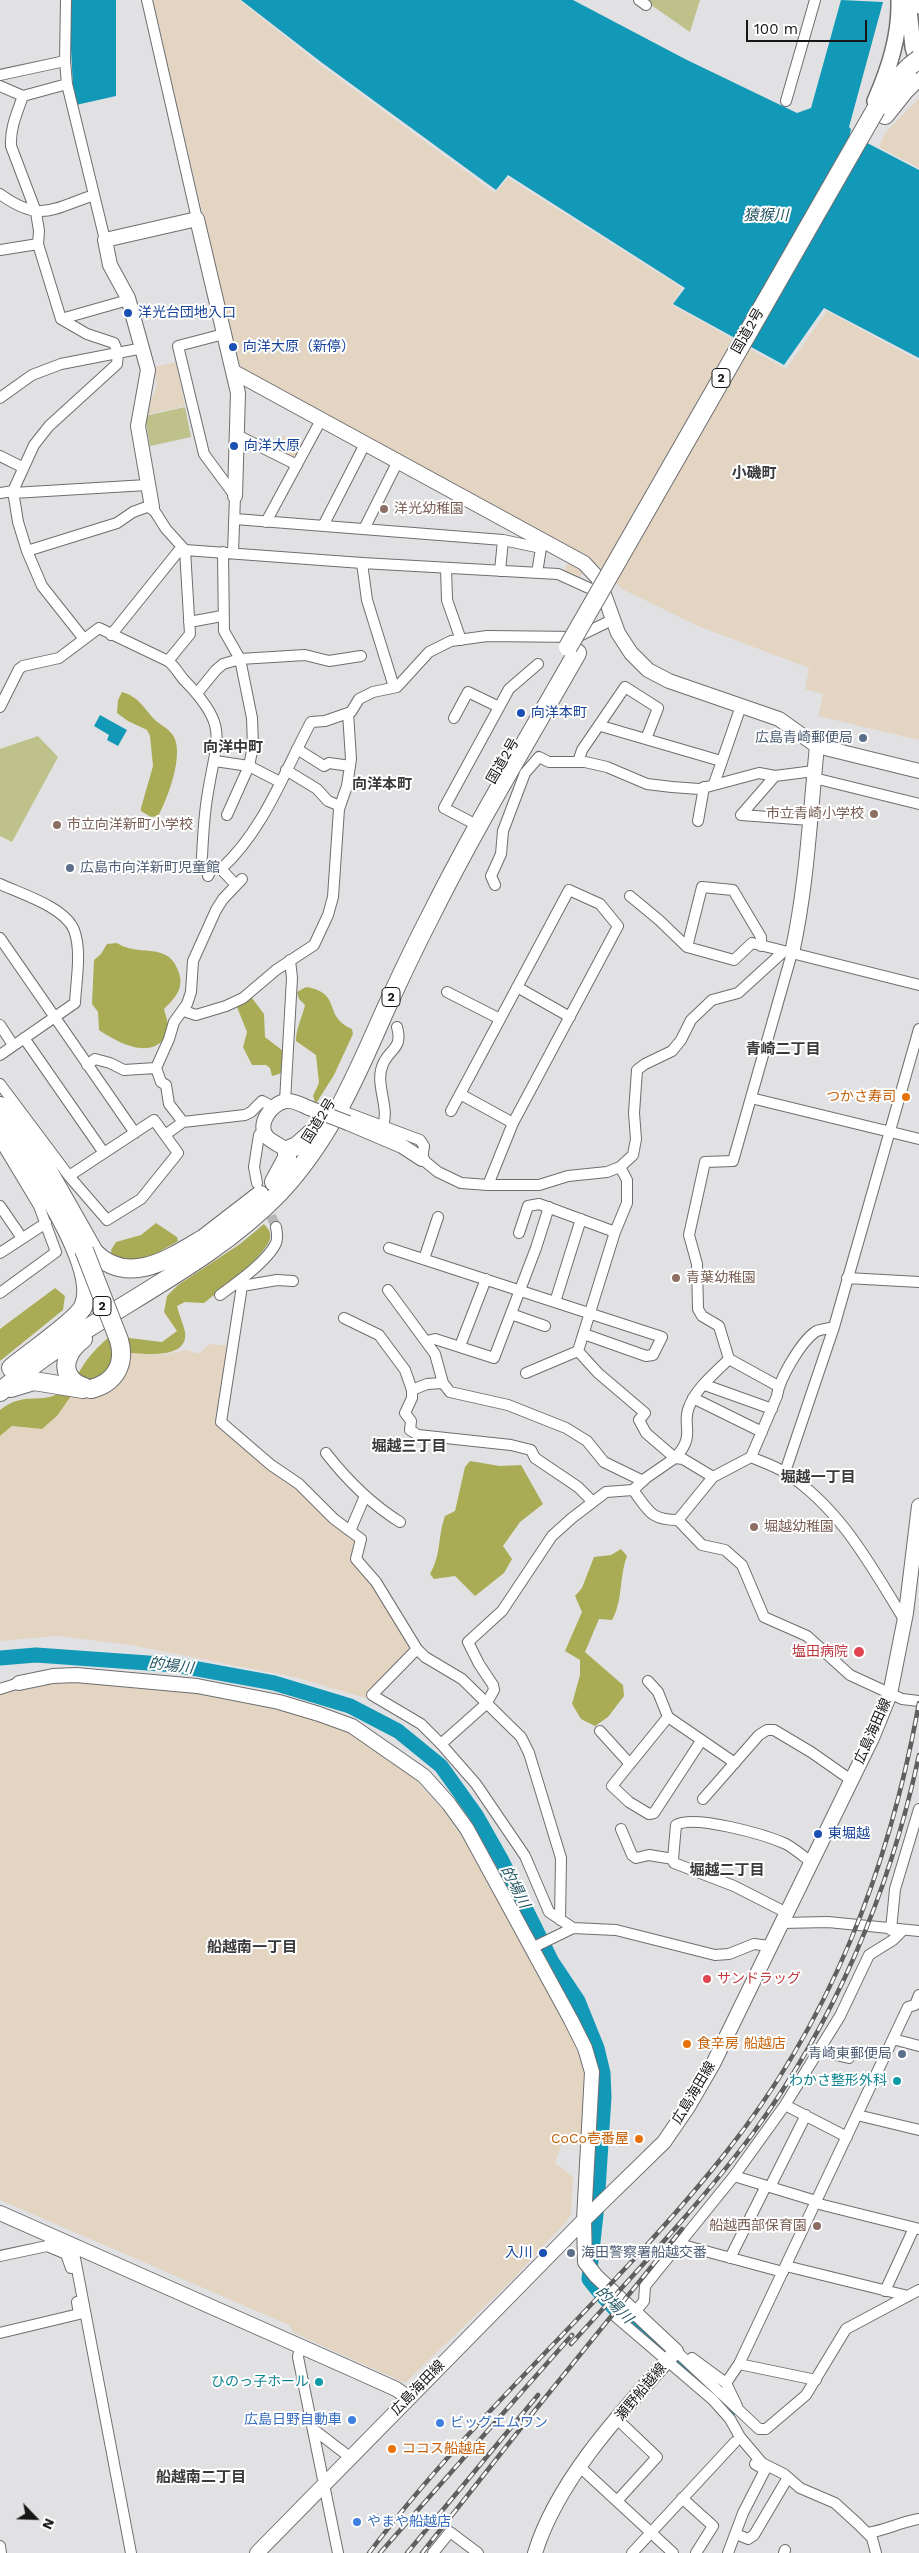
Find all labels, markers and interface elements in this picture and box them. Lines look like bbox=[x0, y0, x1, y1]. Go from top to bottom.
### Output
scale bar bbox=[749, 10, 870, 42]
text: 100 m bbox=[754, 20, 798, 38]
water label: 猿猴川 bbox=[744, 207, 788, 225]
place label: 洋光台団地入口 bbox=[138, 305, 236, 321]
street label: 国道2号 bbox=[728, 305, 768, 357]
marker: 洋光台団地入口 bbox=[122, 307, 134, 319]
place label: 向洋大原（新停） bbox=[243, 339, 355, 355]
marker: 向洋大原（新停） bbox=[227, 341, 239, 353]
road number: 2 bbox=[712, 368, 730, 388]
place label: 向洋大原 bbox=[244, 438, 300, 454]
marker: 向洋大原 bbox=[228, 440, 240, 452]
district label: 小磯町 bbox=[732, 465, 776, 483]
place label: 洋光幼稚園 bbox=[394, 501, 464, 517]
marker: 洋光幼稚園 bbox=[378, 503, 390, 515]
place label: 向洋本町 bbox=[531, 705, 587, 721]
marker: 向洋本町 bbox=[515, 707, 527, 719]
place label: 広島青崎郵便局 bbox=[755, 730, 853, 746]
marker: 広島青崎郵便局 bbox=[857, 732, 869, 744]
street label: 国道2号 bbox=[483, 735, 523, 787]
district label: 向洋中町 bbox=[203, 739, 263, 757]
district label: 向洋本町 bbox=[352, 776, 412, 794]
place label: 市立青崎小学校 bbox=[766, 806, 864, 822]
marker: 市立青崎小学校 bbox=[868, 808, 880, 820]
place label: 市立向洋新町小学校 bbox=[67, 817, 193, 833]
marker: 市立向洋新町小学校 bbox=[51, 819, 63, 831]
place label: 広島市向洋新町児童館 bbox=[80, 860, 220, 876]
marker: 広島市向洋新町児童館 bbox=[64, 862, 76, 874]
road number: 2 bbox=[382, 988, 400, 1006]
district label: 青崎二丁目 bbox=[746, 1041, 820, 1059]
place label: つかさ寿司 bbox=[826, 1089, 896, 1105]
marker: つかさ寿司 bbox=[900, 1091, 912, 1103]
street label: 国道2号 bbox=[299, 1095, 339, 1147]
place label: 青葉幼稚園 bbox=[686, 1270, 756, 1286]
marker: 青葉幼稚園 bbox=[670, 1272, 682, 1284]
road number: 2 bbox=[93, 1296, 111, 1315]
district label: 堀越三丁目 bbox=[372, 1438, 446, 1456]
district label: 堀越一丁目 bbox=[781, 1469, 855, 1487]
place label: 堀越幼稚園 bbox=[764, 1519, 834, 1535]
marker: 堀越幼稚園 bbox=[748, 1521, 760, 1533]
place label: 塩田病院 bbox=[792, 1644, 848, 1660]
marker: 塩田病院 bbox=[852, 1645, 866, 1659]
water label: 的場川 bbox=[148, 1654, 194, 1678]
street label: 広島海田線 bbox=[851, 1696, 895, 1766]
place label: 東堀越 bbox=[828, 1826, 870, 1842]
marker: 東堀越 bbox=[812, 1828, 824, 1840]
district label: 堀越二丁目 bbox=[690, 1862, 764, 1880]
water label: 的場川 bbox=[497, 1863, 533, 1911]
district label: 船越南一丁目 bbox=[207, 1939, 297, 1957]
place label: サンドラッグ bbox=[717, 1971, 801, 1987]
marker: サンドラッグ bbox=[701, 1973, 713, 1985]
place label: 食辛房 船越店 bbox=[697, 2036, 786, 2052]
marker: 食辛房 船越店 bbox=[681, 2038, 693, 2050]
place label: 青崎東郵便局 bbox=[808, 2046, 892, 2062]
marker: 青崎東郵便局 bbox=[896, 2048, 908, 2060]
street label: 広島海田線 bbox=[669, 2059, 719, 2127]
place label: わかさ整形外科 bbox=[789, 2073, 887, 2089]
marker: わかさ整形外科 bbox=[891, 2075, 903, 2087]
place label: CoCo壱番屋 bbox=[551, 2131, 629, 2147]
marker: CoCo壱番屋 bbox=[633, 2133, 645, 2145]
place label: 船越西部保育園 bbox=[709, 2218, 807, 2234]
marker: 船越西部保育園 bbox=[811, 2220, 823, 2232]
place label: 入川 bbox=[505, 2245, 533, 2261]
place label: 海田警察署船越交番 bbox=[581, 2245, 707, 2261]
marker: 入川 bbox=[537, 2247, 549, 2259]
marker: 海田警察署船越交番 bbox=[565, 2247, 577, 2259]
water label: 的場川 bbox=[592, 2283, 636, 2327]
street label: 広島海田線 bbox=[388, 2357, 448, 2419]
street label: 瀬野船越線 bbox=[612, 2360, 670, 2424]
place label: ひのっ子ホール bbox=[211, 2374, 309, 2390]
marker: ひのっ子ホール bbox=[313, 2376, 325, 2388]
place label: 広島日野自動車 bbox=[244, 2412, 342, 2428]
marker: 広島日野自動車 bbox=[346, 2414, 358, 2426]
place label: ビッグエムワン bbox=[450, 2415, 548, 2431]
marker: ビッグエムワン bbox=[434, 2417, 446, 2429]
place label: ココス船越店 bbox=[402, 2441, 486, 2457]
marker: ココス船越店 bbox=[386, 2443, 398, 2455]
district label: 船越南二丁目 bbox=[156, 2469, 246, 2487]
north arrow bbox=[10, 2493, 60, 2543]
place label: やまや船越店 bbox=[367, 2514, 451, 2530]
text: N bbox=[39, 2516, 58, 2532]
marker: やまや船越店 bbox=[351, 2516, 363, 2528]

